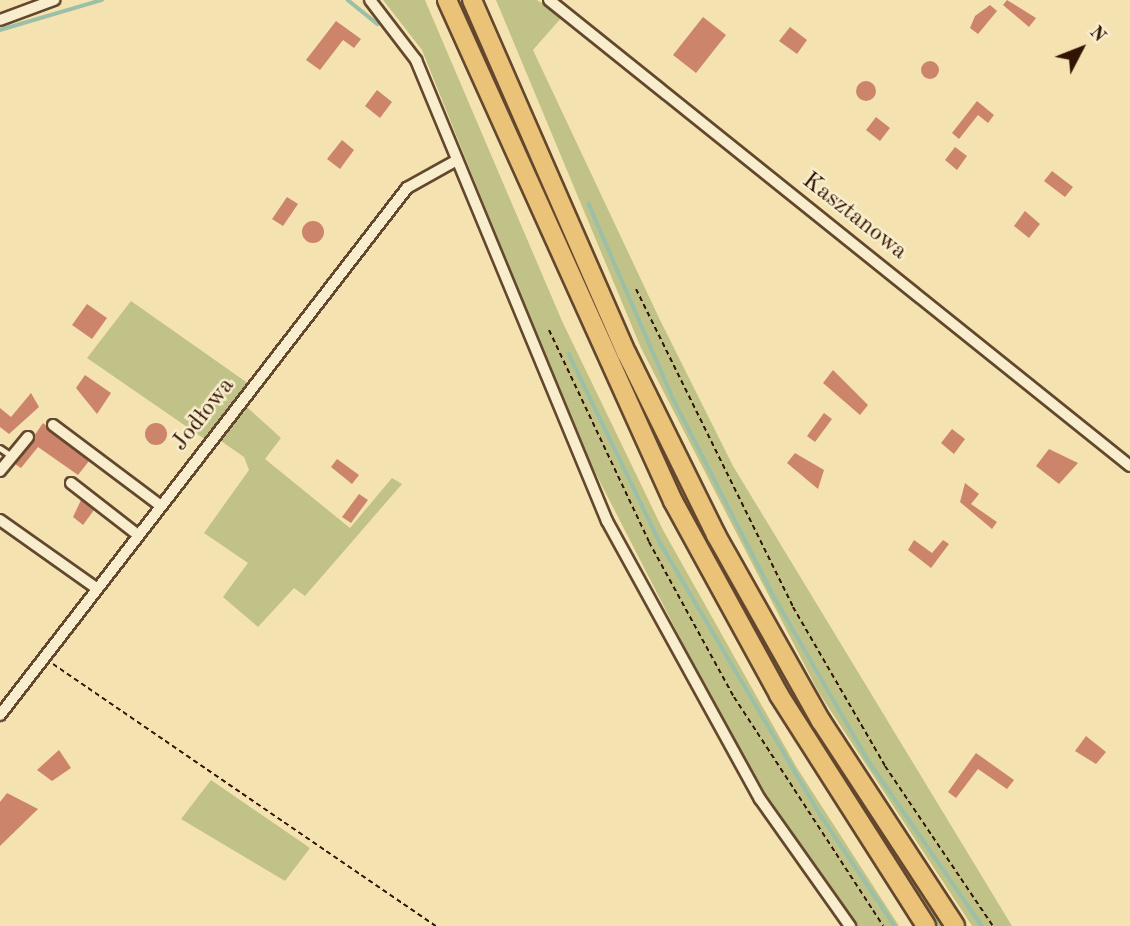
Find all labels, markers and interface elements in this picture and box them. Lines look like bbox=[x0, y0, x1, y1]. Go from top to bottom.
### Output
north arrow bbox=[1046, 14, 1116, 84]
text: N bbox=[1085, 23, 1109, 46]
street label: Kasztanowa bbox=[796, 167, 912, 267]
street label: Jodłowa bbox=[166, 373, 242, 457]

